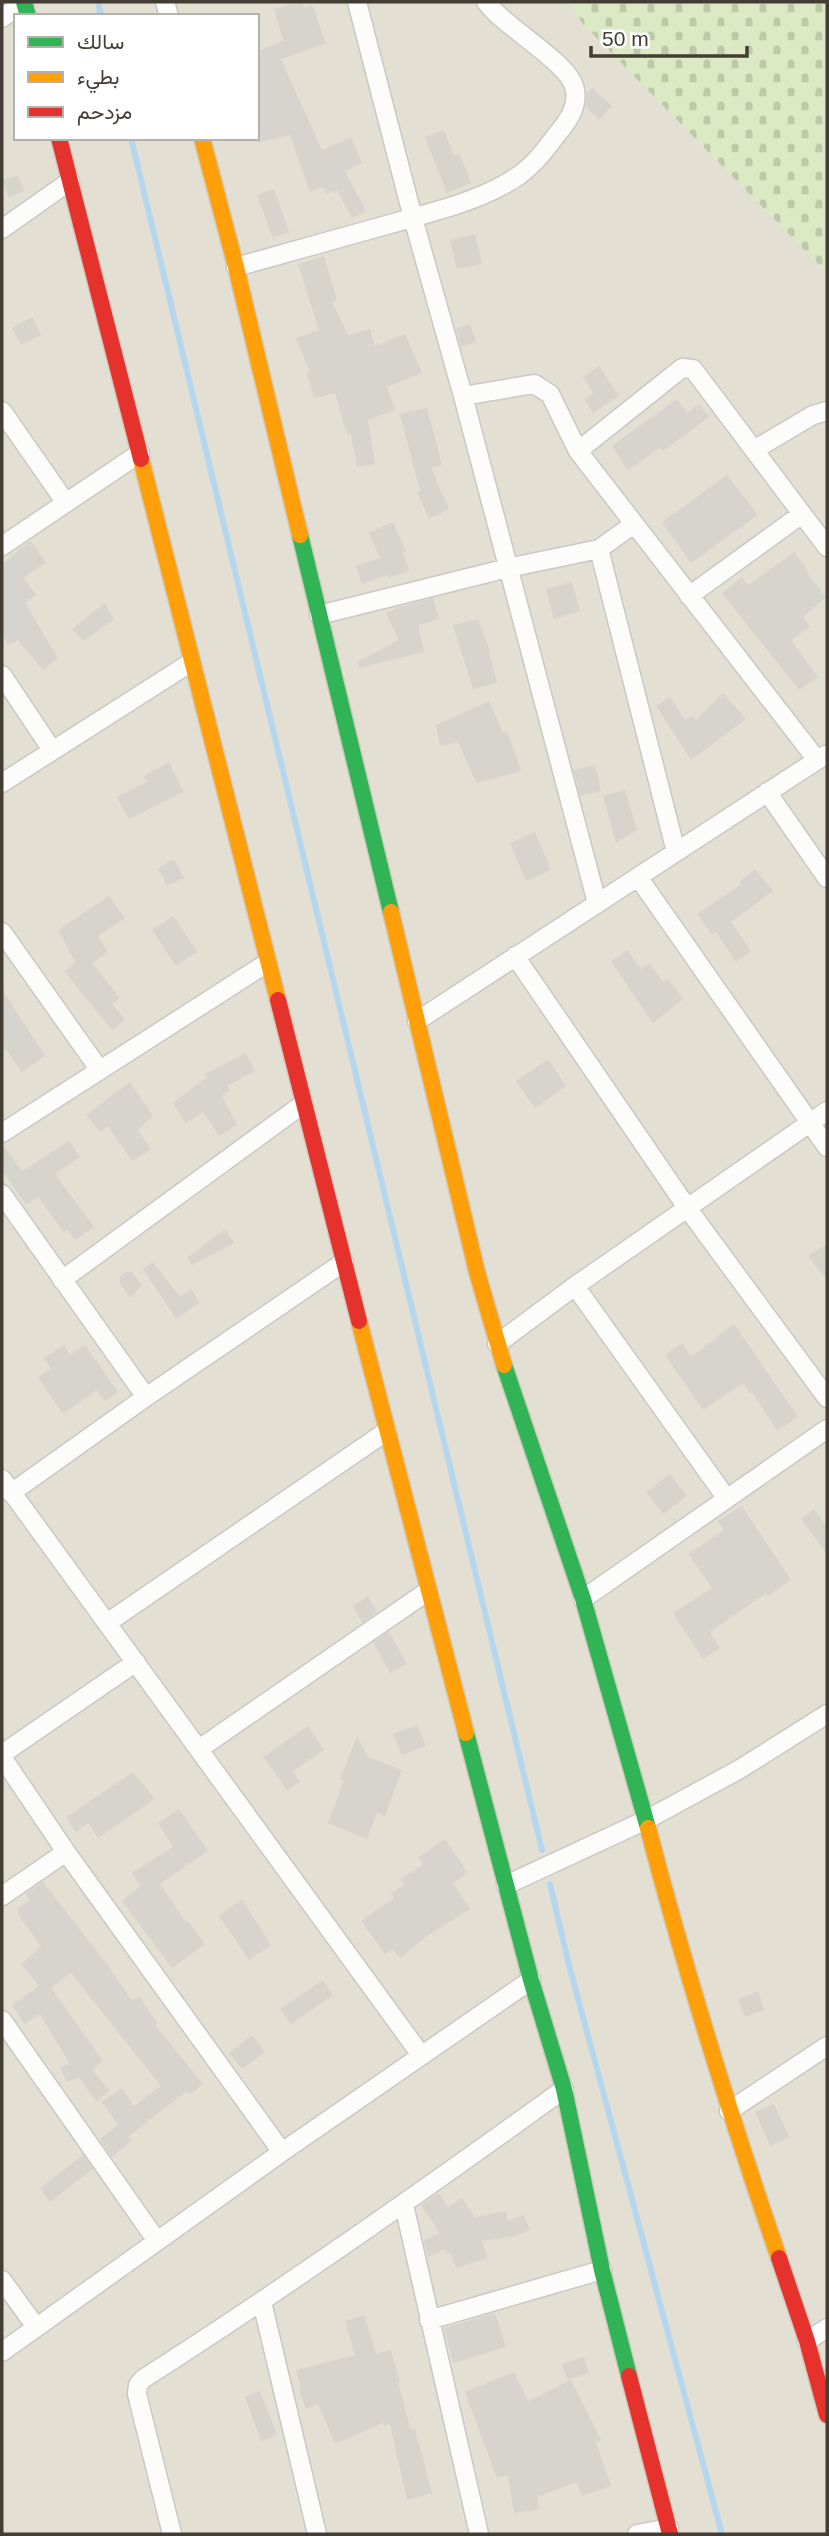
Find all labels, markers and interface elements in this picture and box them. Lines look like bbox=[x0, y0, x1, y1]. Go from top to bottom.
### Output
legend bbox=[14, 14, 259, 140]
scale bar bbox=[591, 14, 747, 58]
text: 50 m bbox=[602, 27, 649, 50]
text: سالك bbox=[77, 30, 124, 53]
text: بطيء bbox=[77, 65, 120, 94]
text: مزدحم bbox=[77, 100, 132, 126]

